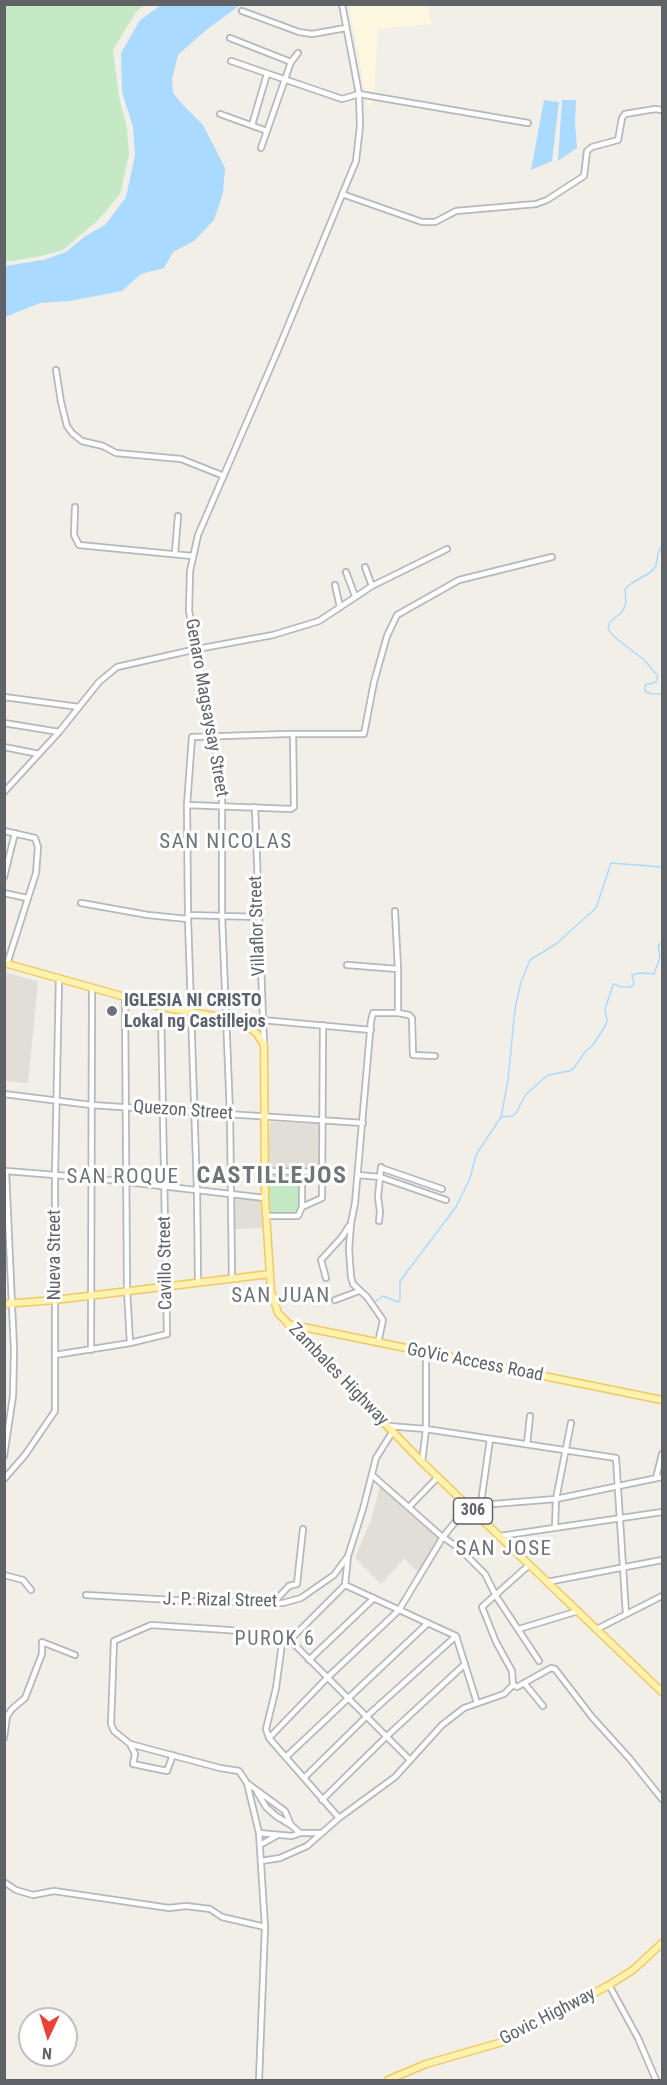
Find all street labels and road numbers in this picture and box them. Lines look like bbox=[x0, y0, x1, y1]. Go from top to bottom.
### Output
street label: Genaro Magsaysay Street bbox=[180, 617, 232, 799]
street label: Villaflor Street bbox=[245, 875, 271, 977]
street label: Quezon Street bbox=[132, 1097, 234, 1125]
street label: Nueva Street bbox=[44, 1210, 66, 1300]
street label: Cavillo Street bbox=[154, 1216, 178, 1310]
street label: Zambales Highway bbox=[284, 1319, 392, 1431]
street label: GoVic Access Road bbox=[405, 1339, 545, 1387]
road number: 306 bbox=[454, 1498, 492, 1524]
street label: J. P. Rizal Street bbox=[163, 1589, 277, 1613]
street label: Govic Highway bbox=[497, 1984, 599, 2050]

